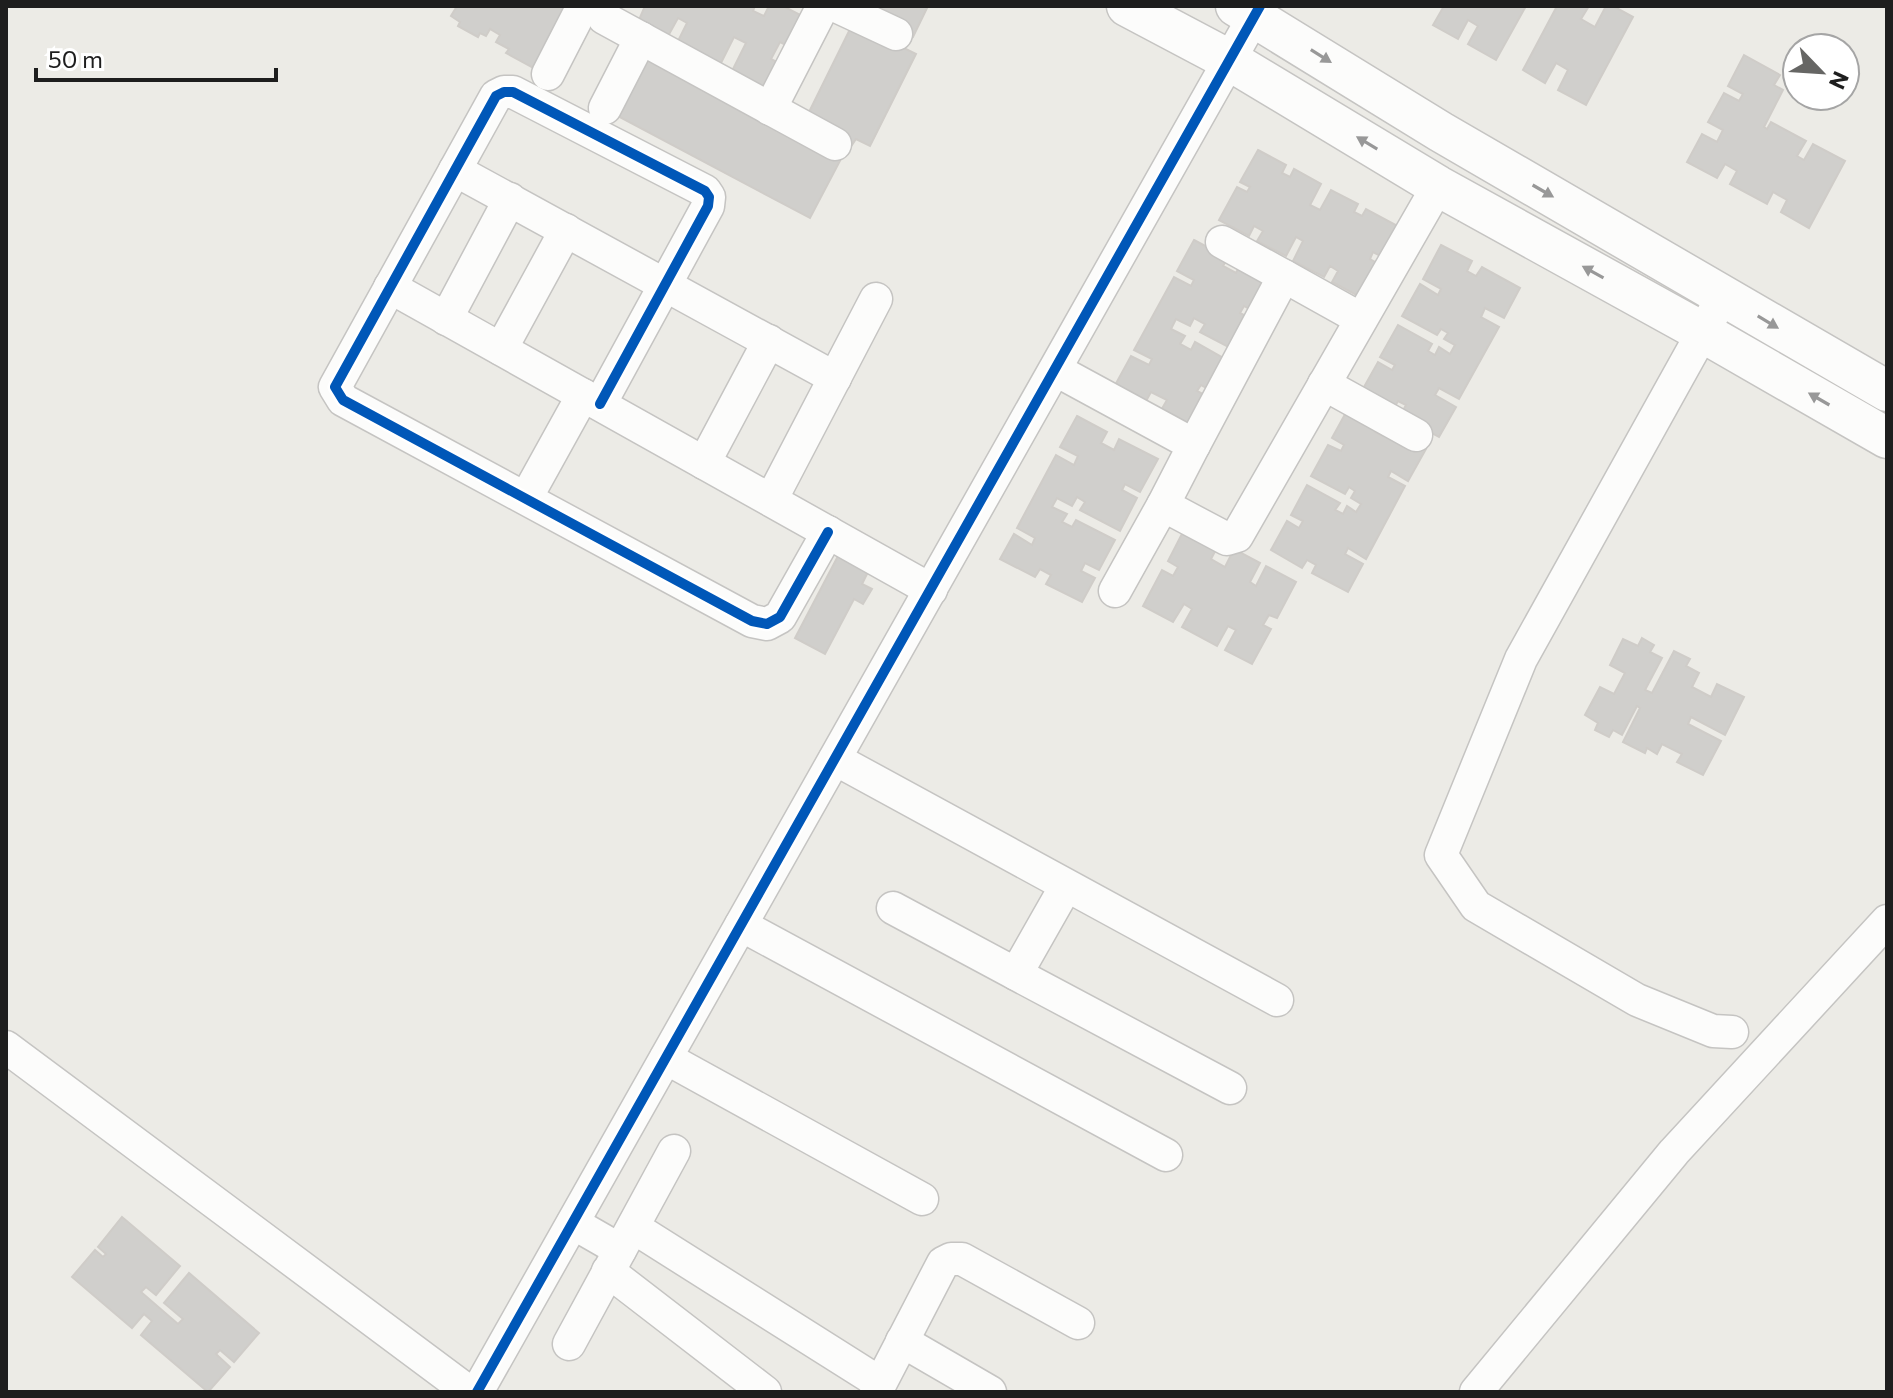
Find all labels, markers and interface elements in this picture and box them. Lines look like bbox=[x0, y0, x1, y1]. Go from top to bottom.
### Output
scale bar bbox=[36, 32, 276, 82]
north arrow bbox=[1781, 32, 1861, 112]
text: 50 m bbox=[48, 44, 103, 73]
one-way arrow bbox=[1310, 49, 1332, 63]
text: N bbox=[1824, 67, 1855, 94]
one-way arrow bbox=[1356, 137, 1378, 151]
one-way arrow bbox=[1532, 184, 1554, 198]
one-way arrow bbox=[1582, 265, 1604, 279]
one-way arrow bbox=[1757, 315, 1779, 329]
one-way arrow bbox=[1808, 392, 1830, 406]

